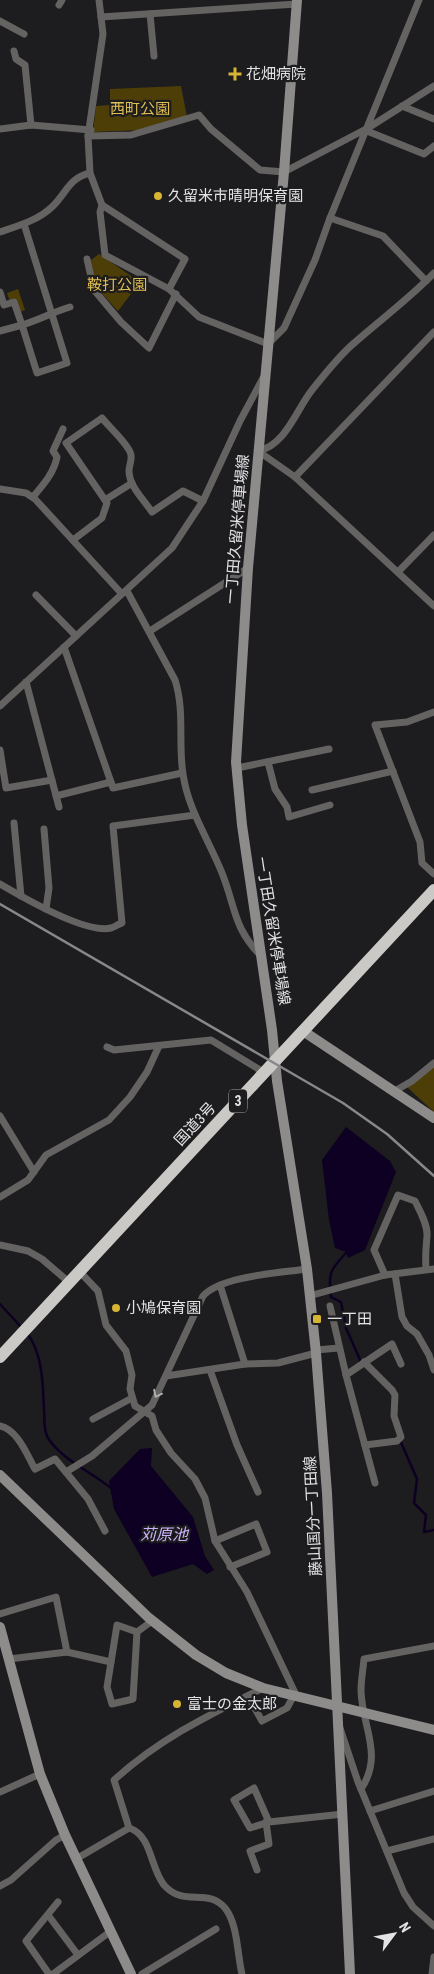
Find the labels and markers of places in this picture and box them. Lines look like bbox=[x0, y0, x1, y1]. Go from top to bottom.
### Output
place label: 花畑病院 bbox=[246, 65, 306, 83]
marker: 花畑病院 bbox=[228, 67, 242, 81]
place label: 久留米市晴明保育園 bbox=[168, 187, 303, 205]
marker: 久留米市晴明保育園 bbox=[152, 190, 164, 202]
place label: 小鳩保育園 bbox=[126, 1299, 201, 1317]
marker: 小鳩保育園 bbox=[110, 1302, 122, 1314]
place label: 一丁田 bbox=[327, 1310, 372, 1328]
marker: 一丁田 bbox=[311, 1313, 323, 1325]
place label: 富士の金太郎 bbox=[187, 1695, 277, 1713]
marker: 富士の金太郎 bbox=[171, 1698, 183, 1710]

